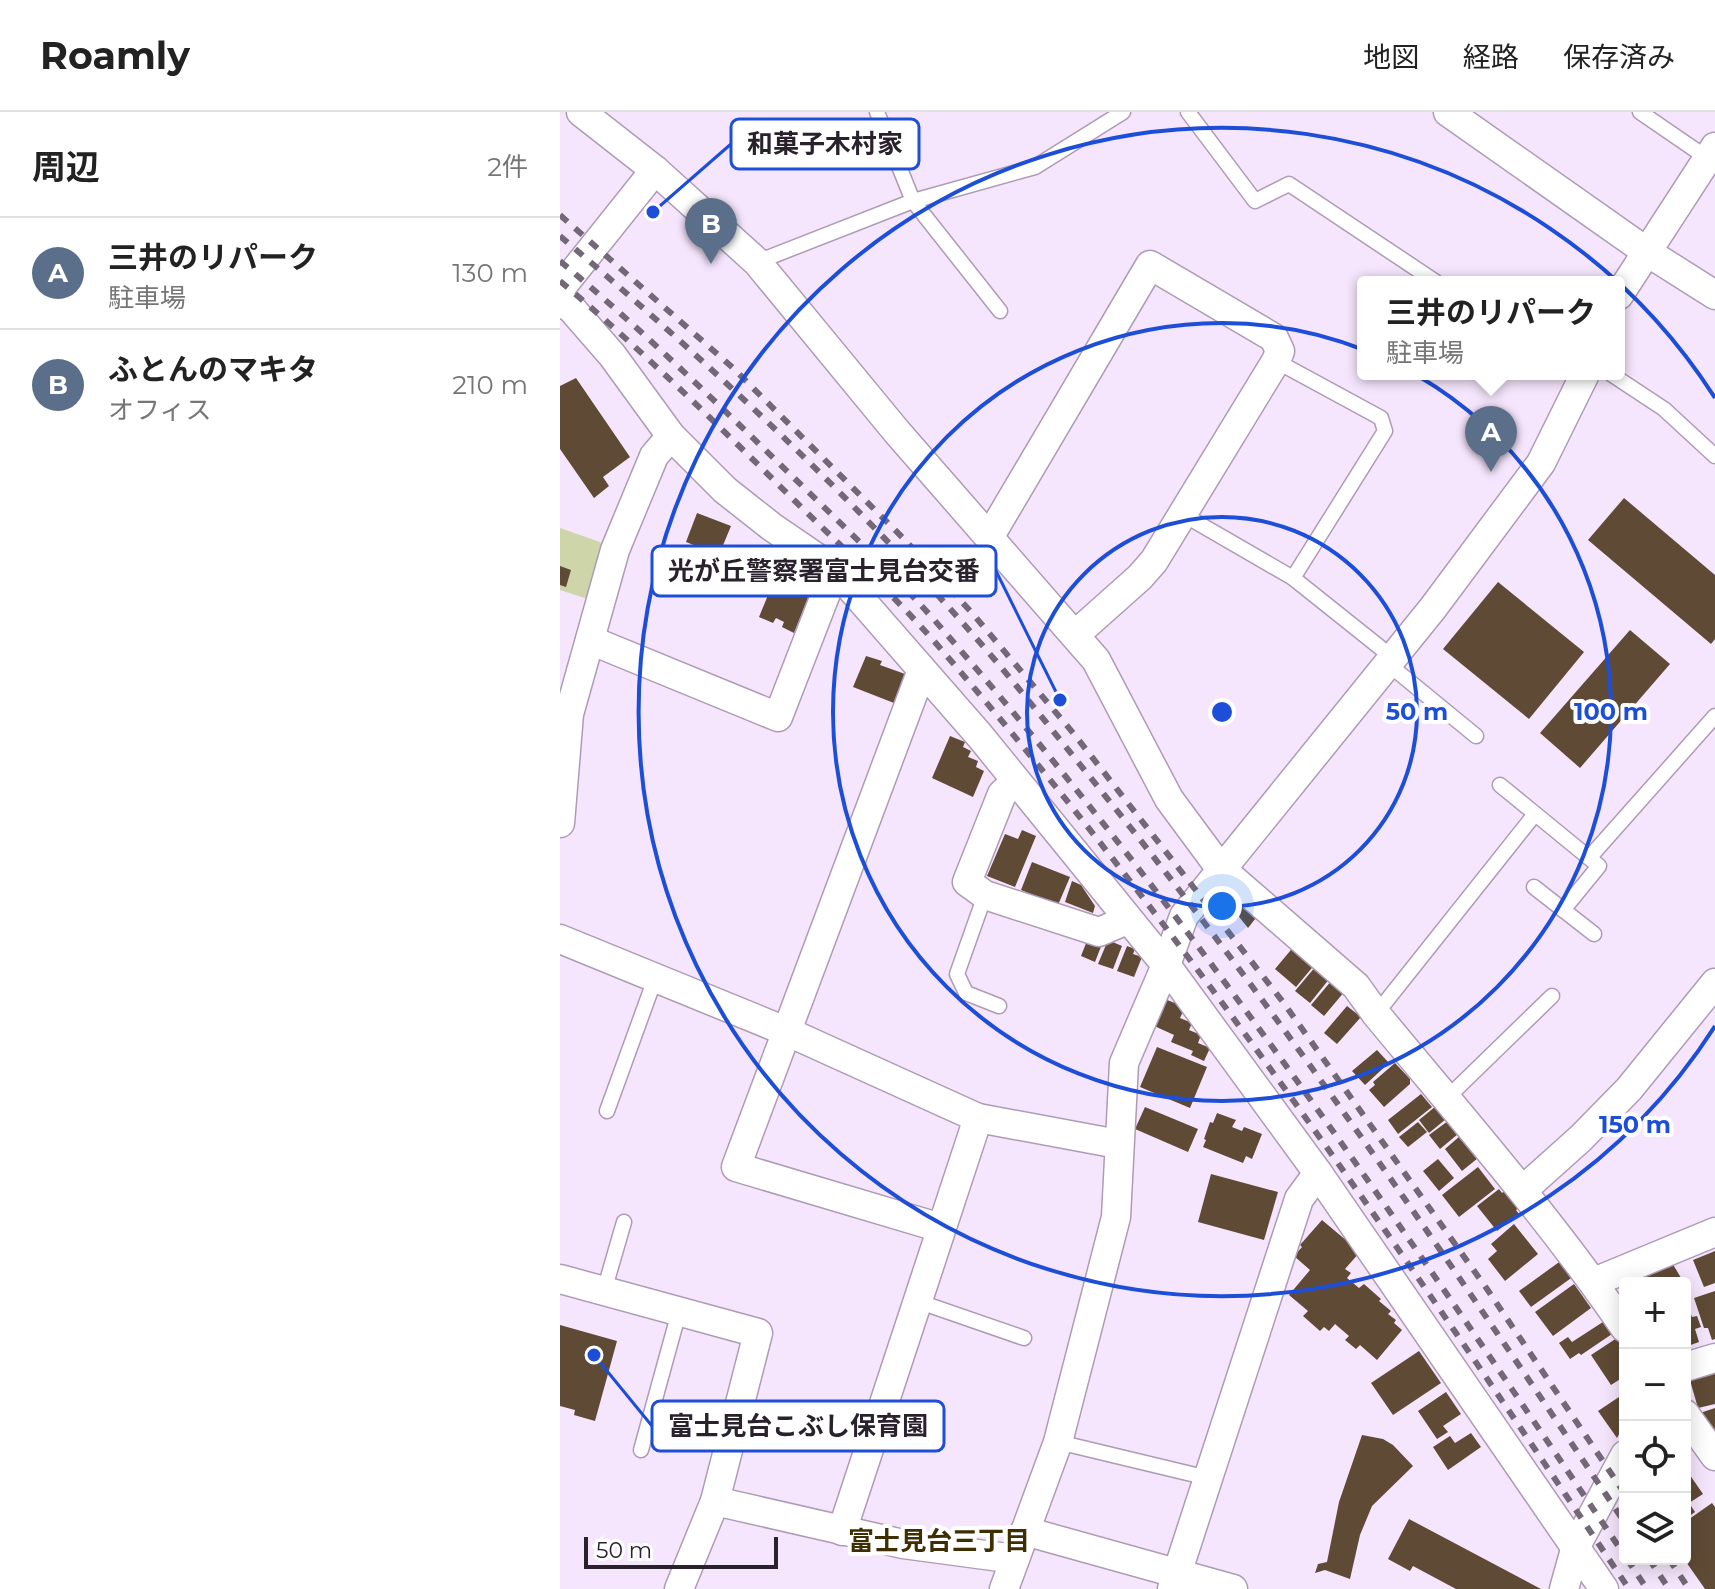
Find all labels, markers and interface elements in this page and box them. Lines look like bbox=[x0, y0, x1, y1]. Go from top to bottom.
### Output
text: Roamly bbox=[40, 32, 190, 79]
text: 地図 bbox=[1363, 40, 1419, 74]
text: 経路 bbox=[1463, 40, 1519, 74]
text: 保存済み bbox=[1563, 40, 1675, 74]
callout: 和菓子木村家 bbox=[731, 119, 919, 169]
text: 和菓子木村家 bbox=[747, 128, 903, 160]
text: 周辺 bbox=[32, 146, 100, 188]
text: 2件 bbox=[487, 151, 528, 183]
pin: B bbox=[685, 198, 737, 264]
text: 三井のリパーク bbox=[108, 239, 318, 276]
text: A bbox=[48, 257, 68, 289]
text: 130 m bbox=[452, 257, 528, 289]
popup bbox=[1357, 276, 1625, 380]
text: 駐車場 bbox=[108, 282, 186, 314]
text: 三井のリパーク bbox=[1386, 294, 1596, 331]
text: 駐車場 bbox=[1386, 337, 1464, 369]
text: ふとんのマキタ bbox=[108, 351, 318, 388]
text: B bbox=[48, 369, 68, 401]
text: 210 m bbox=[452, 369, 528, 401]
text: オフィス bbox=[108, 394, 211, 426]
pin: A bbox=[1465, 406, 1517, 472]
callout: 光が丘警察署富士見台交番 bbox=[652, 546, 996, 596]
text: 光が丘警察署富士見台交番 bbox=[668, 555, 980, 587]
text: 50 m bbox=[1386, 697, 1448, 726]
text: 100 m bbox=[1574, 697, 1648, 726]
centre of rings bbox=[1208, 698, 1236, 726]
your location bbox=[1202, 886, 1242, 926]
text: 150 m bbox=[1599, 1110, 1671, 1139]
map controls bbox=[1619, 1277, 1691, 1565]
button: + bbox=[1619, 1277, 1691, 1349]
button: − bbox=[1619, 1349, 1691, 1421]
callout: 富士見台こぶし保育園 bbox=[652, 1401, 944, 1451]
text: 富士見台こぶし保育園 bbox=[668, 1410, 928, 1442]
button: locate bbox=[1619, 1421, 1691, 1493]
button: layers bbox=[1619, 1493, 1691, 1565]
district label: 富士見台三丁目 bbox=[848, 1525, 1030, 1557]
scale bar bbox=[584, 1533, 778, 1569]
text: 50 m bbox=[596, 1537, 652, 1564]

